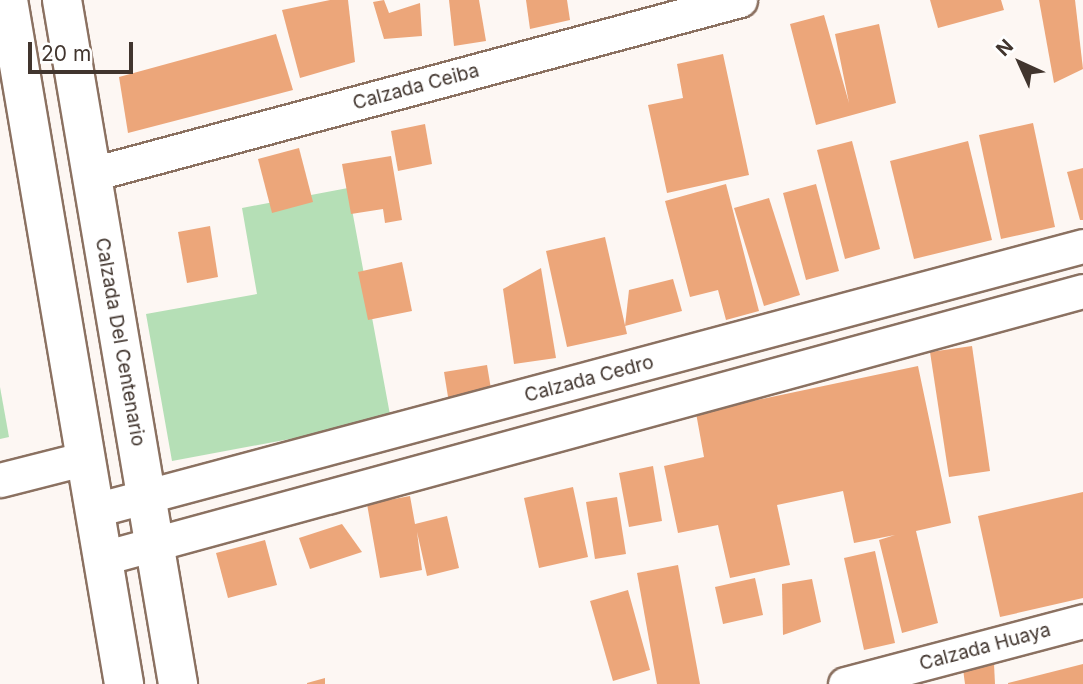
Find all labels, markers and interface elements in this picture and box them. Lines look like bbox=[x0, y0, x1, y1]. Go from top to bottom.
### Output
scale bar bbox=[32, 28, 136, 72]
north arrow bbox=[985, 28, 1055, 98]
text: N bbox=[992, 35, 1018, 61]
text: 20 m bbox=[41, 41, 91, 66]
street label: Calzada Ceiba bbox=[350, 59, 482, 115]
street label: Calzada Del Centenario bbox=[90, 236, 150, 448]
street label: Calzada Cedro bbox=[522, 351, 656, 407]
street label: Calzada Huaya bbox=[917, 619, 1053, 675]

